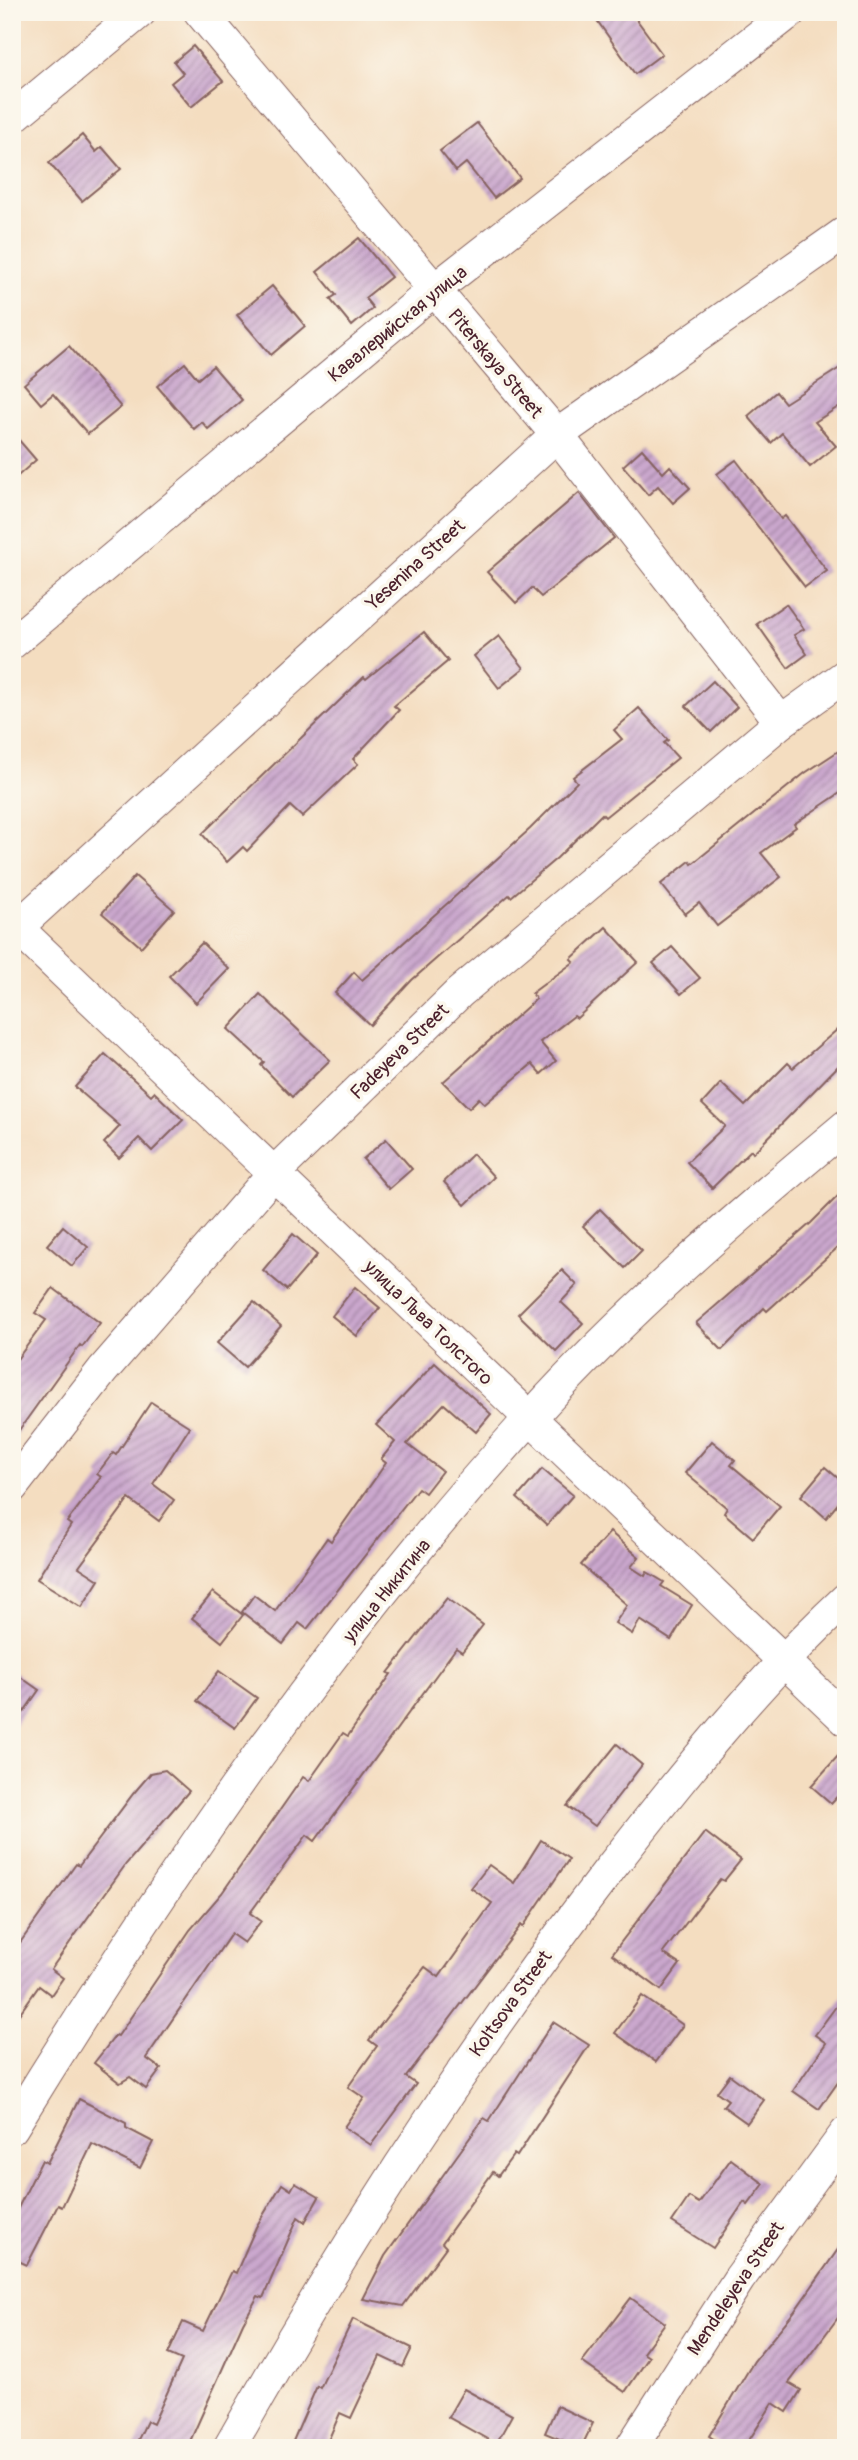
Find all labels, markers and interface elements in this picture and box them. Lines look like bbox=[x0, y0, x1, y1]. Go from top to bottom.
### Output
street label: Кавалерийская улица bbox=[323, 260, 472, 387]
street label: Piterskaya Street bbox=[442, 304, 548, 424]
street label: Yesenina Street bbox=[360, 514, 470, 616]
street label: Fadeyeva Street bbox=[345, 998, 454, 1105]
street label: улица Льва Толстого bbox=[358, 1254, 498, 1391]
street label: улица Никитина bbox=[337, 1534, 436, 1648]
street label: Koltsova Street bbox=[464, 1945, 558, 2061]
street label: Mendeleyeva Street bbox=[682, 2217, 790, 2360]

